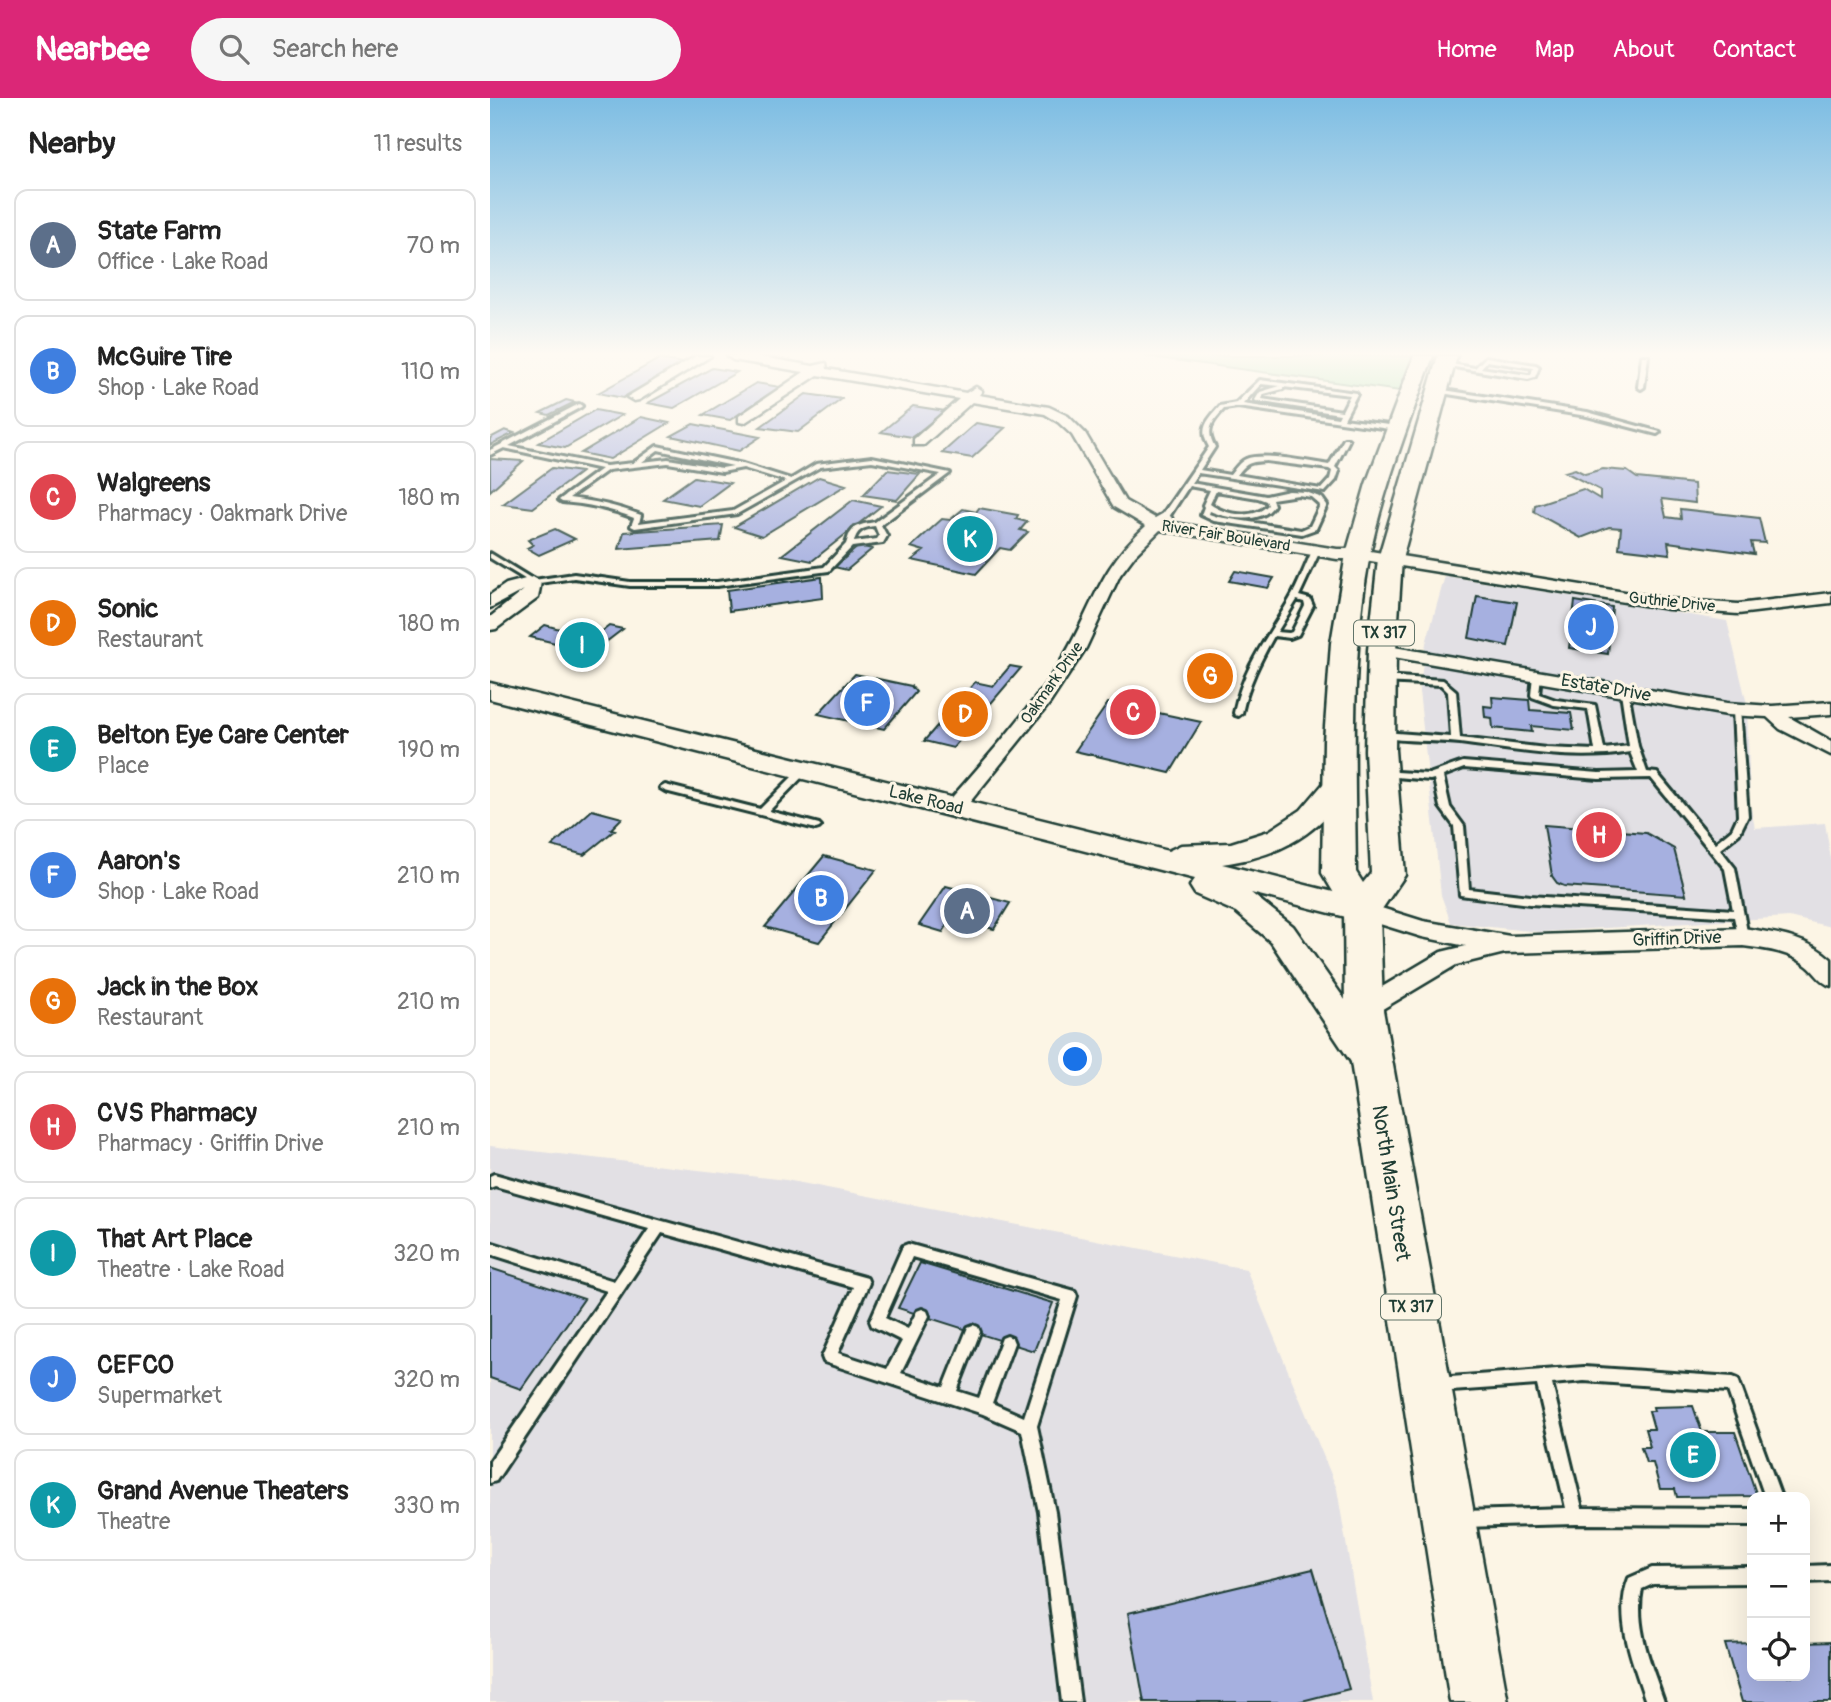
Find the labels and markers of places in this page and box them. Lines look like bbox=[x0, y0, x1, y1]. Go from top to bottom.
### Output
pin: K bbox=[947, 513, 993, 565]
pin: J bbox=[1568, 601, 1614, 653]
pin: I bbox=[559, 619, 605, 671]
pin: G bbox=[1187, 650, 1233, 702]
pin: F bbox=[844, 677, 890, 729]
pin: C bbox=[1110, 686, 1156, 738]
pin: D bbox=[942, 688, 988, 740]
pin: H bbox=[1576, 809, 1622, 861]
pin: B bbox=[798, 872, 844, 924]
pin: A bbox=[944, 885, 990, 937]
pin: E bbox=[1670, 1429, 1716, 1481]

